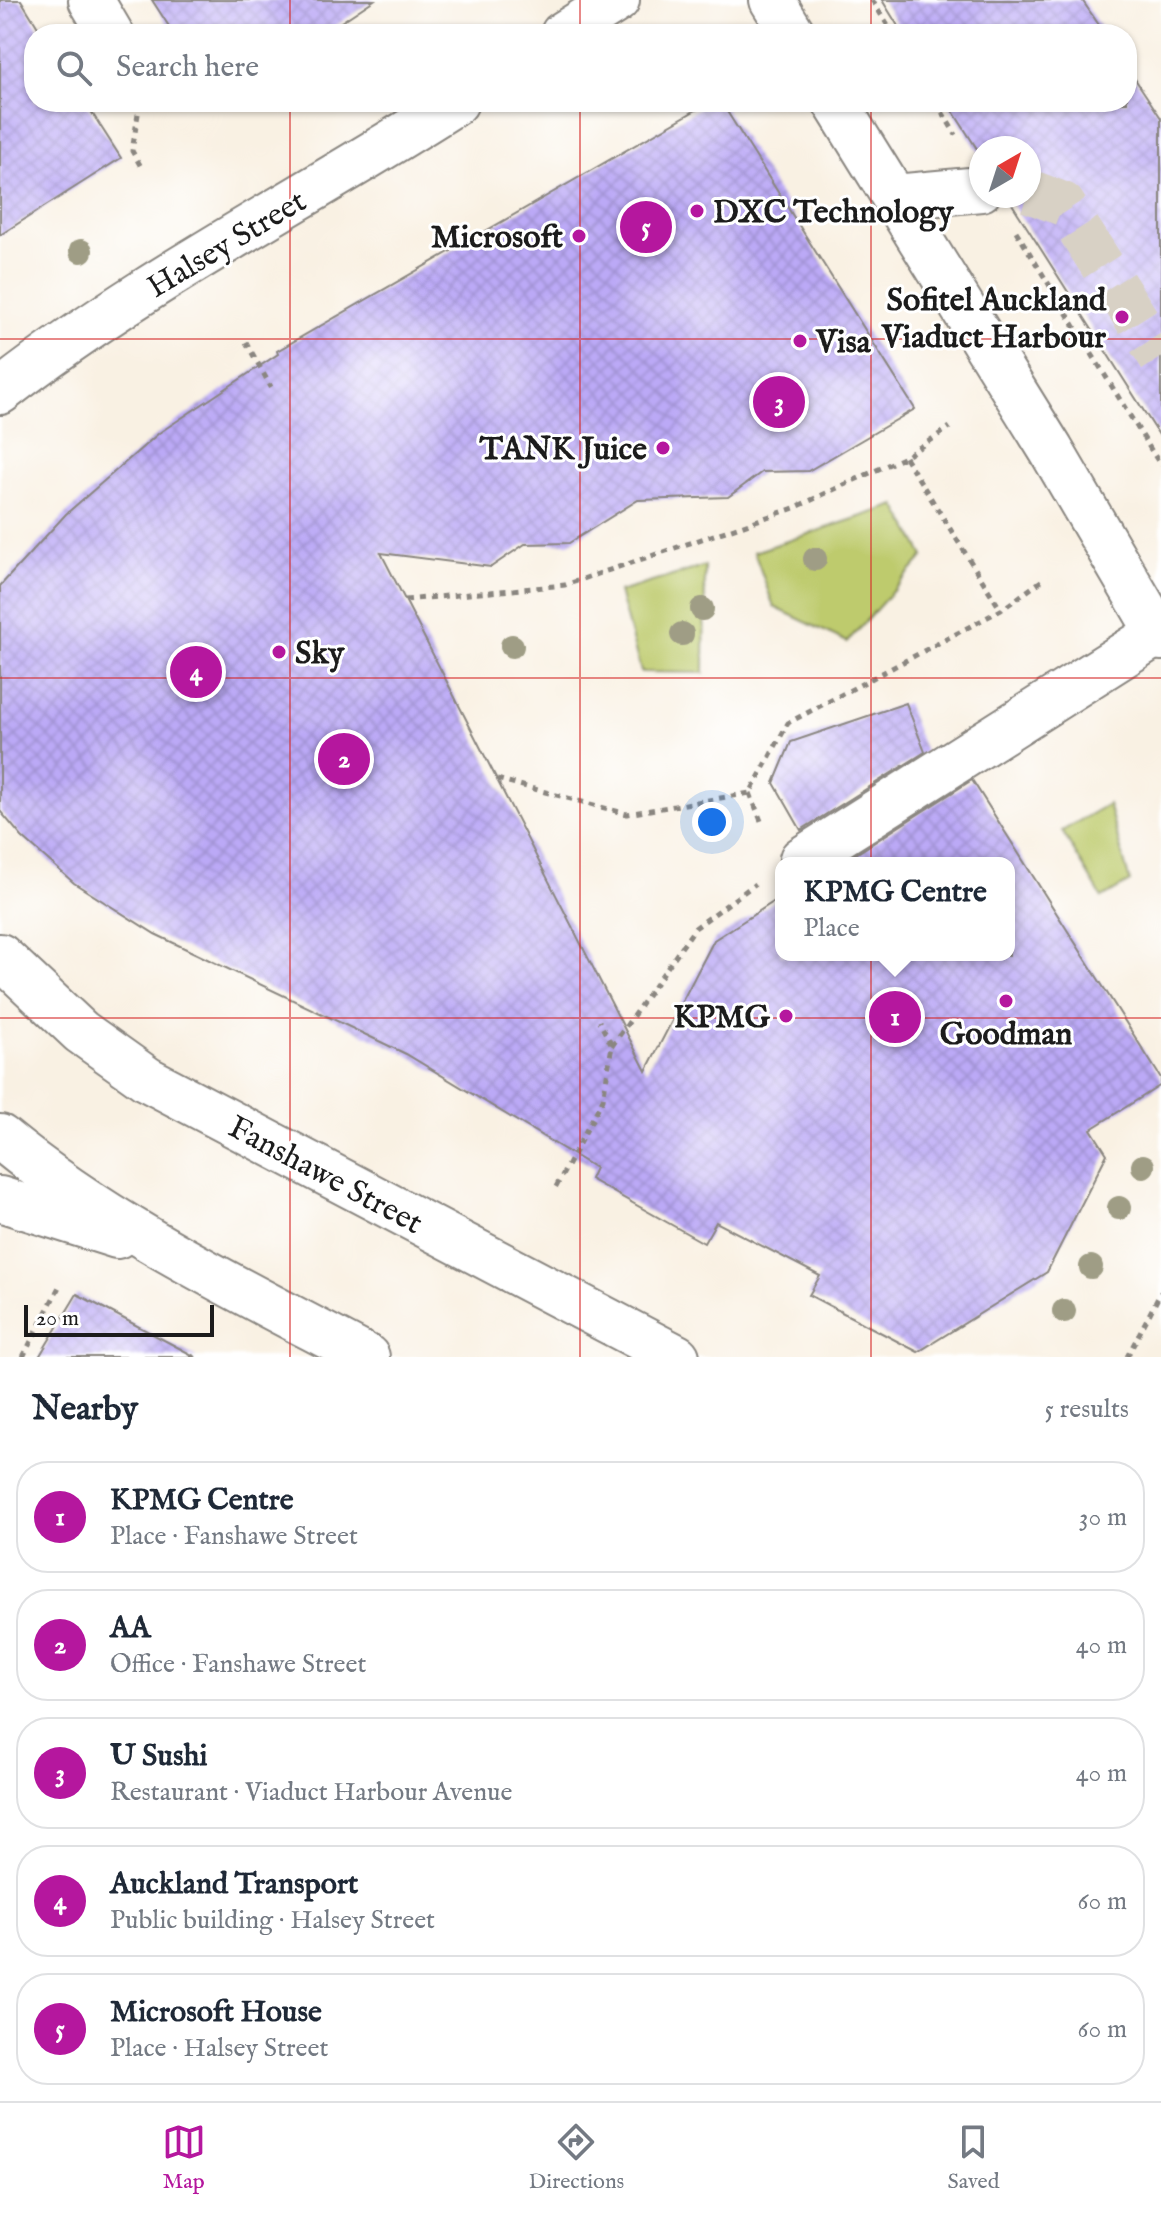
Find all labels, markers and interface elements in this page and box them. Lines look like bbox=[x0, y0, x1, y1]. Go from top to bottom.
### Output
search box bbox=[24, 24, 1137, 112]
icon: search bbox=[52, 46, 96, 90]
text: Search here bbox=[116, 49, 259, 87]
north arrow bbox=[969, 136, 1041, 208]
street label: Halsey Street bbox=[140, 182, 314, 309]
place label: DXC Technology bbox=[713, 193, 955, 234]
pin: 5 bbox=[620, 197, 672, 257]
marker: DXC Technology bbox=[688, 202, 706, 220]
place label: Microsoft bbox=[431, 218, 563, 259]
marker: Microsoft bbox=[570, 227, 588, 245]
place label: Sofitel Auckland Viaduct Harbour bbox=[881, 281, 1107, 359]
marker: Sofitel Auckland Viaduct Harbour bbox=[1113, 308, 1131, 326]
place label: Visa bbox=[815, 323, 872, 364]
marker: Visa bbox=[791, 332, 809, 350]
pin: 3 bbox=[753, 372, 805, 432]
place label: TANK Juice bbox=[478, 430, 647, 471]
marker: TANK Juice bbox=[654, 439, 672, 457]
place label: Sky bbox=[295, 634, 346, 675]
pin: 4 bbox=[170, 642, 222, 702]
marker: Sky bbox=[270, 643, 288, 661]
pin: 2 bbox=[318, 729, 370, 789]
your location bbox=[692, 802, 732, 842]
popup bbox=[775, 857, 1015, 961]
text: KPMG Centre bbox=[803, 874, 987, 912]
text: Place bbox=[803, 912, 860, 945]
pin: 1 bbox=[869, 987, 921, 1047]
marker: Goodman bbox=[997, 992, 1015, 1010]
place label: KPMG bbox=[673, 998, 771, 1039]
marker: KPMG bbox=[777, 1007, 795, 1025]
place label: Goodman bbox=[940, 1015, 1072, 1056]
street label: Fanshawe Street bbox=[221, 1108, 429, 1245]
scale bar bbox=[24, 1301, 214, 1337]
text: 20 m bbox=[36, 1305, 79, 1333]
text: Nearby bbox=[32, 1388, 138, 1431]
text: 5 results bbox=[1045, 1393, 1129, 1426]
text: KPMG Centre bbox=[110, 1482, 294, 1520]
text: 1 bbox=[55, 1501, 65, 1534]
text: 30 m bbox=[1079, 1501, 1127, 1534]
text: Place · Fanshawe Street bbox=[110, 1520, 358, 1553]
text: AA bbox=[110, 1610, 151, 1648]
text: 2 bbox=[54, 1629, 66, 1662]
text: 40 m bbox=[1076, 1629, 1127, 1662]
text: Office · Fanshawe Street bbox=[110, 1648, 366, 1681]
text: U Sushi bbox=[110, 1738, 207, 1776]
text: 3 bbox=[55, 1757, 65, 1790]
text: 40 m bbox=[1076, 1757, 1127, 1790]
text: Restaurant · Viaduct Harbour Avenue bbox=[110, 1776, 512, 1809]
text: Auckland Transport bbox=[110, 1866, 358, 1904]
text: 4 bbox=[54, 1885, 66, 1918]
text: 60 m bbox=[1078, 1885, 1127, 1918]
text: Public building · Halsey Street bbox=[110, 1904, 435, 1937]
text: Microsoft House bbox=[110, 1994, 322, 2032]
text: 5 bbox=[55, 2013, 65, 2046]
text: 60 m bbox=[1078, 2013, 1127, 2046]
text: Place · Halsey Street bbox=[110, 2032, 328, 2065]
tab: Map bbox=[162, 2120, 206, 2196]
tab: Directions bbox=[529, 2120, 624, 2196]
tab: Saved bbox=[947, 2120, 999, 2196]

